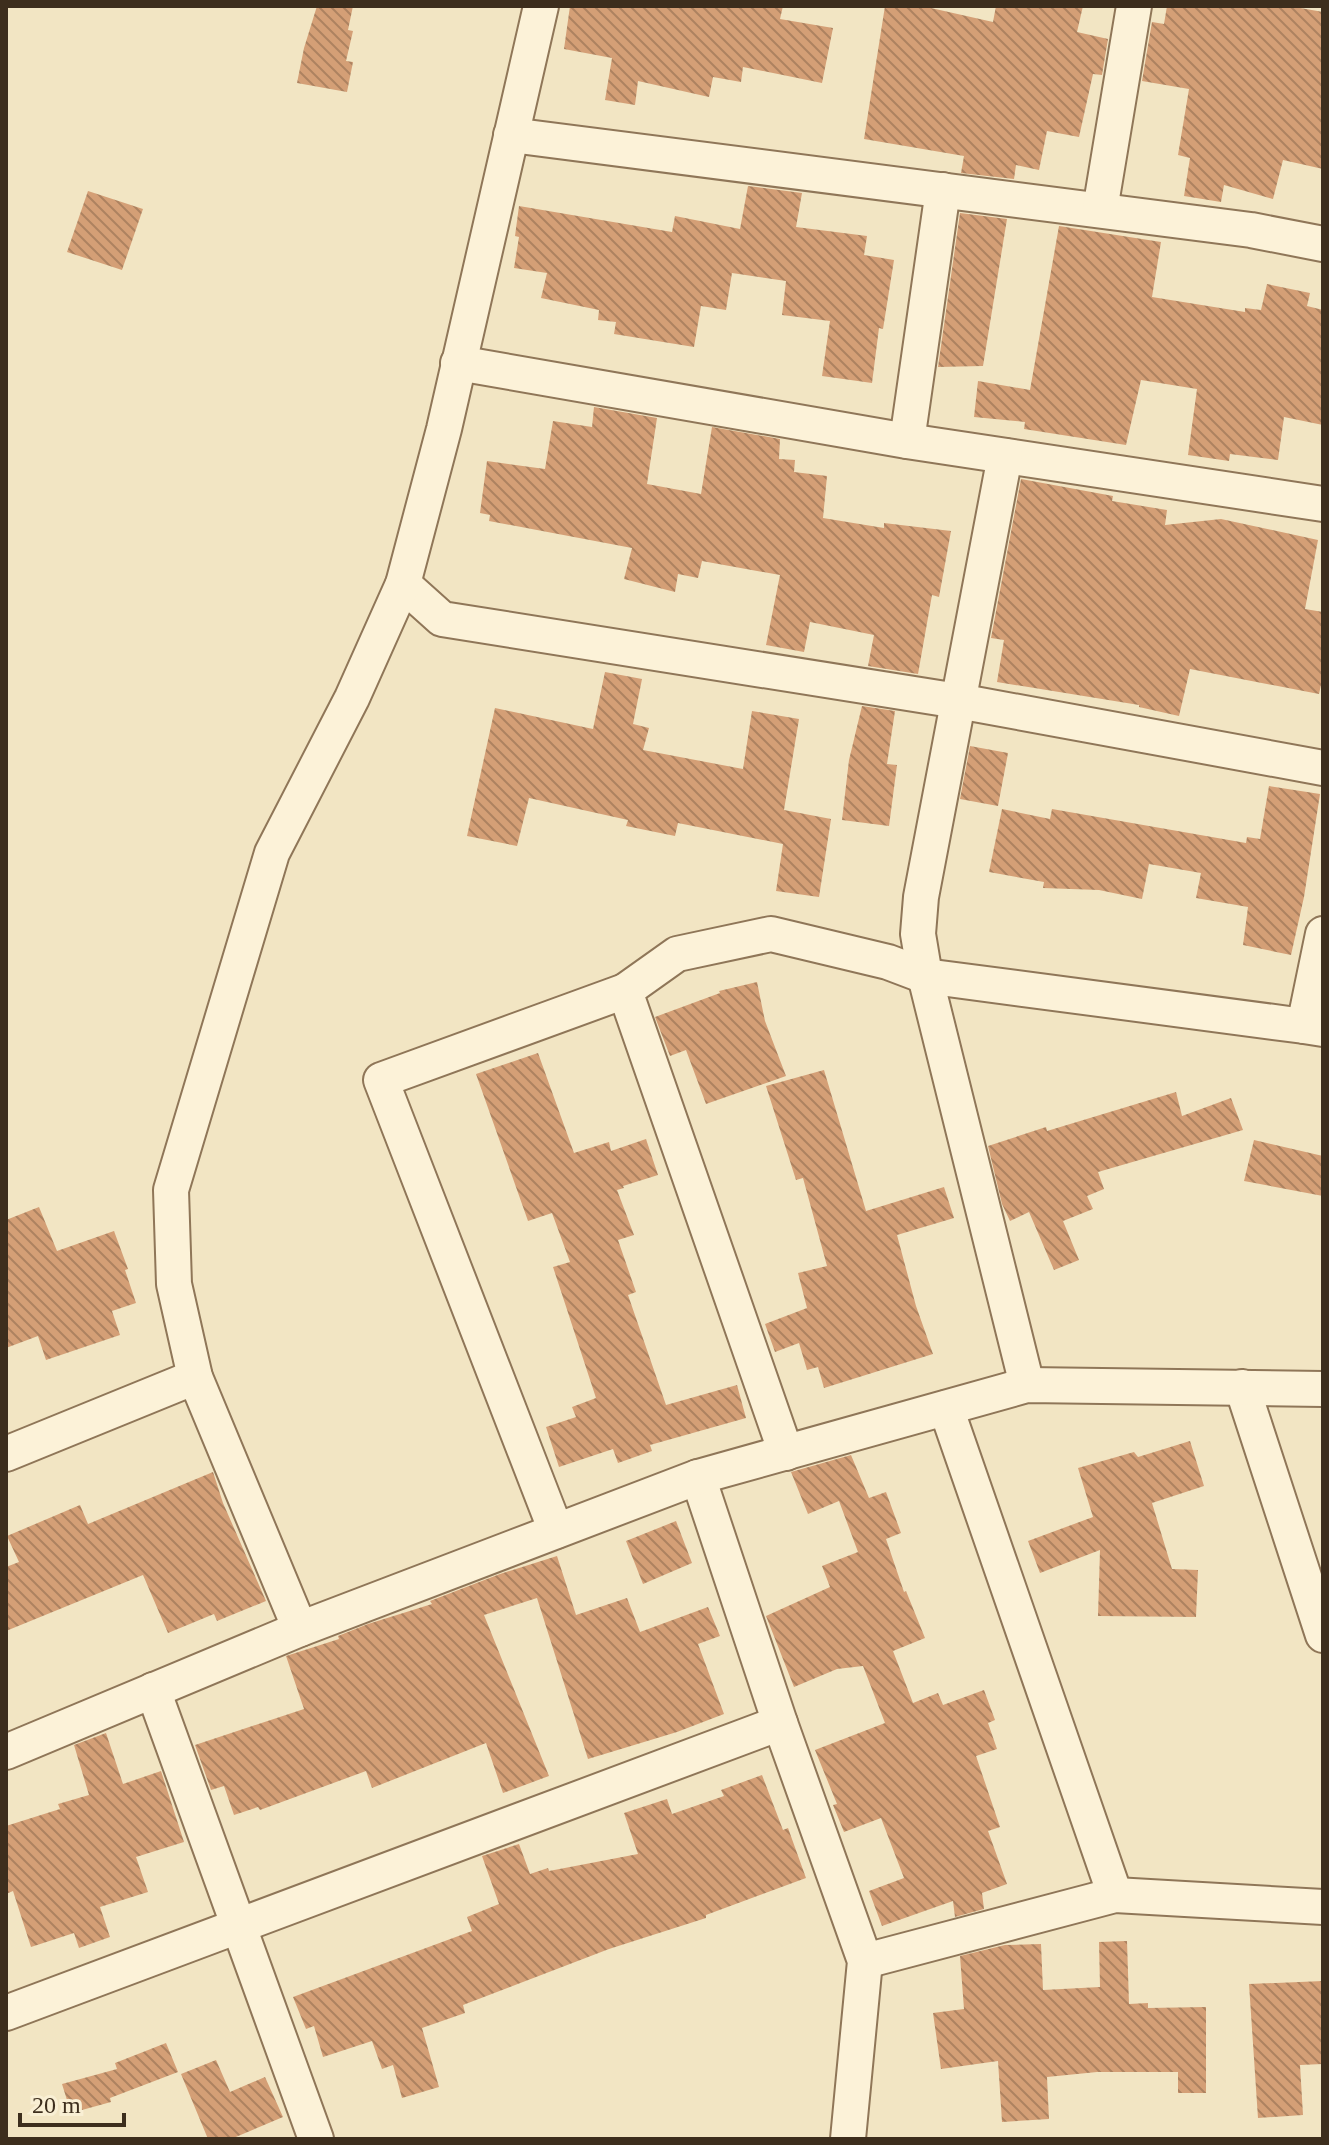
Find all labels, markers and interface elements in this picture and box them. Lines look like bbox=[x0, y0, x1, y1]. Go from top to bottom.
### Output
scale bar bbox=[20, 2077, 124, 2127]
text: 20 m bbox=[32, 2092, 81, 2118]

